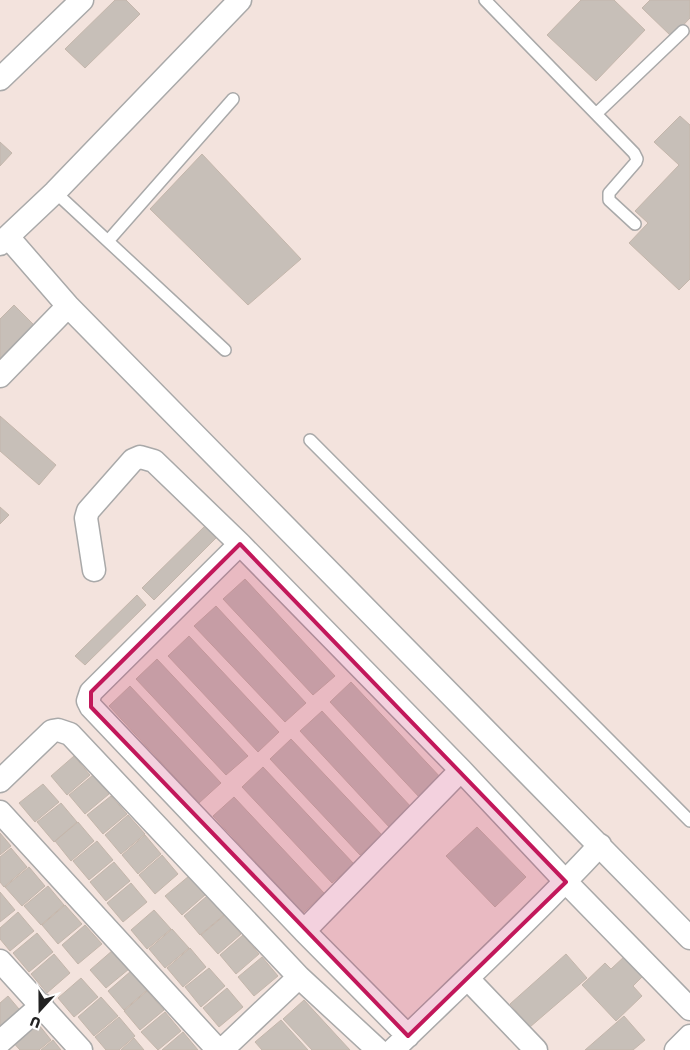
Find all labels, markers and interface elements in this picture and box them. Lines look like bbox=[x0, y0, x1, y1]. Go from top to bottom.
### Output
north arrow bbox=[15, 985, 65, 1035]
text: U bbox=[27, 1011, 44, 1033]

